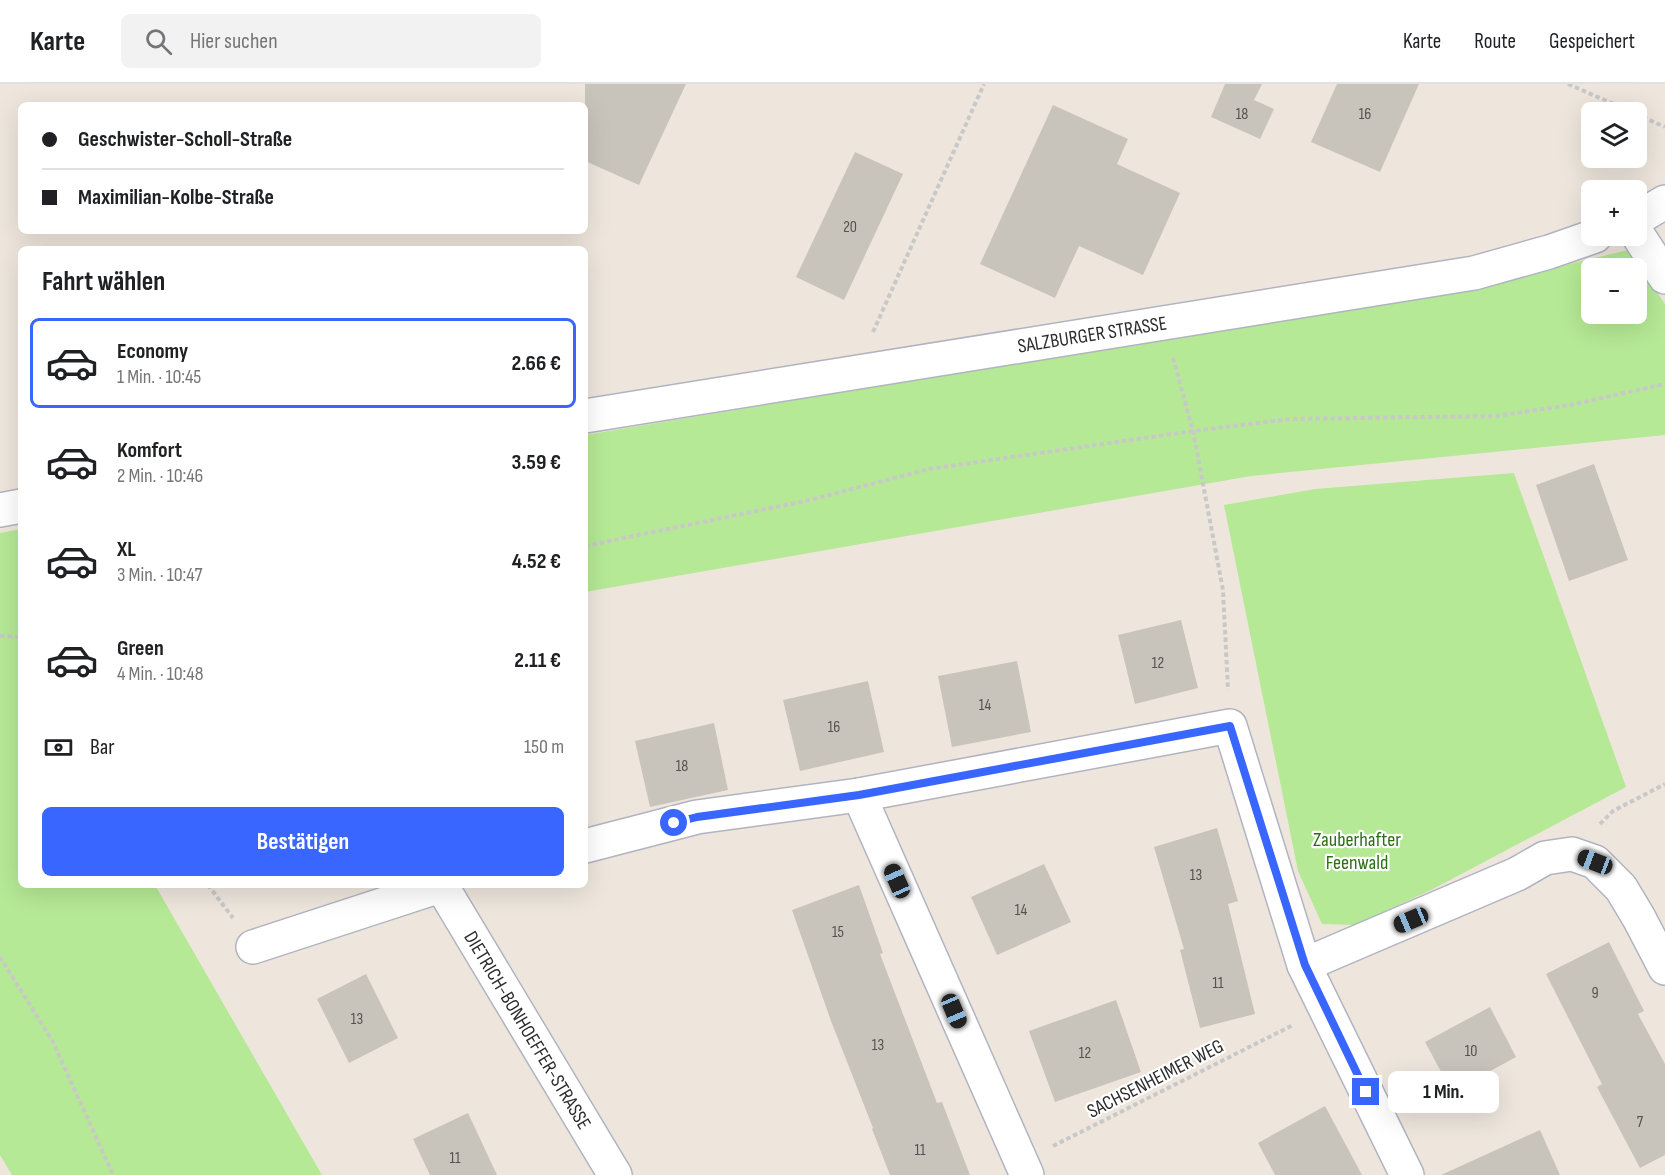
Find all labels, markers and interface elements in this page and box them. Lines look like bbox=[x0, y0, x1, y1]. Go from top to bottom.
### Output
search box bbox=[121, 14, 541, 68]
text: Karte bbox=[30, 25, 85, 58]
icon: search bbox=[142, 25, 175, 58]
text: Hier suchen bbox=[190, 28, 278, 55]
text: Karte bbox=[1403, 29, 1441, 54]
text: Route bbox=[1474, 29, 1516, 54]
text: Gespeichert bbox=[1549, 29, 1635, 54]
map controls bbox=[1581, 102, 1647, 324]
button: layers bbox=[1581, 102, 1647, 168]
house number: 18 bbox=[1236, 105, 1248, 124]
house number: 16 bbox=[1359, 105, 1371, 124]
text: Geschwister-Scholl-Straße bbox=[78, 126, 292, 153]
button: + bbox=[1581, 180, 1647, 246]
text: Maximilian-Kolbe-Straße bbox=[78, 184, 274, 211]
house number: 20 bbox=[843, 218, 857, 237]
button: − bbox=[1581, 258, 1647, 324]
text: Fahrt wählen bbox=[42, 266, 165, 298]
street label: SALZBURGER STRASSE bbox=[1016, 311, 1168, 359]
icon: car bbox=[45, 336, 99, 390]
text: Economy bbox=[117, 338, 188, 365]
text: 2.66 € bbox=[511, 350, 561, 377]
text: 1 Min. · 10:45 bbox=[117, 365, 201, 389]
icon: car bbox=[45, 435, 99, 489]
text: Komfort bbox=[117, 437, 182, 464]
text: 3.59 € bbox=[511, 449, 561, 476]
text: 2 Min. · 10:46 bbox=[117, 464, 203, 488]
icon: car bbox=[45, 534, 99, 588]
text: XL bbox=[117, 536, 136, 563]
text: 4.52 € bbox=[512, 548, 561, 575]
text: 3 Min. · 10:47 bbox=[117, 563, 203, 587]
icon: car bbox=[45, 633, 99, 687]
text: Green bbox=[117, 635, 164, 662]
text: 2.11 € bbox=[514, 647, 561, 674]
house number: 12 bbox=[1152, 654, 1164, 673]
text: 4 Min. · 10:48 bbox=[117, 662, 203, 686]
house number: 14 bbox=[979, 696, 991, 715]
house number: 16 bbox=[828, 718, 840, 737]
icon: cash bbox=[42, 731, 75, 764]
text: Bar bbox=[90, 734, 115, 761]
text: 150 m bbox=[524, 735, 564, 759]
house number: 18 bbox=[676, 757, 688, 776]
button: Bestätigen bbox=[42, 807, 564, 876]
route start bbox=[660, 809, 687, 836]
park label: Zauberhafter Feenwald bbox=[1313, 828, 1401, 875]
car bbox=[1575, 847, 1615, 877]
car bbox=[881, 861, 913, 901]
house number: 13 bbox=[1190, 866, 1202, 885]
house number: 14 bbox=[1015, 901, 1027, 920]
car bbox=[1391, 905, 1431, 935]
house number: 15 bbox=[832, 923, 844, 942]
street label: DIETRICH-BONHOEFFER-STRASSE bbox=[458, 927, 596, 1134]
house number: 11 bbox=[1212, 974, 1224, 993]
house number: 9 bbox=[1591, 984, 1599, 1003]
car bbox=[939, 991, 969, 1031]
house number: 13 bbox=[351, 1010, 363, 1029]
street label: SACHSENHEIMER WEG bbox=[1083, 1034, 1228, 1124]
house number: 13 bbox=[872, 1036, 884, 1055]
house number: 10 bbox=[1465, 1042, 1477, 1061]
house number: 12 bbox=[1079, 1044, 1091, 1063]
callout: 1 Min. bbox=[1387, 1071, 1498, 1113]
route end bbox=[1352, 1078, 1379, 1105]
text: 1 Min. bbox=[1423, 1080, 1464, 1104]
house number: 7 bbox=[1637, 1113, 1644, 1132]
house number: 11 bbox=[914, 1141, 926, 1160]
house number: 11 bbox=[449, 1149, 461, 1168]

